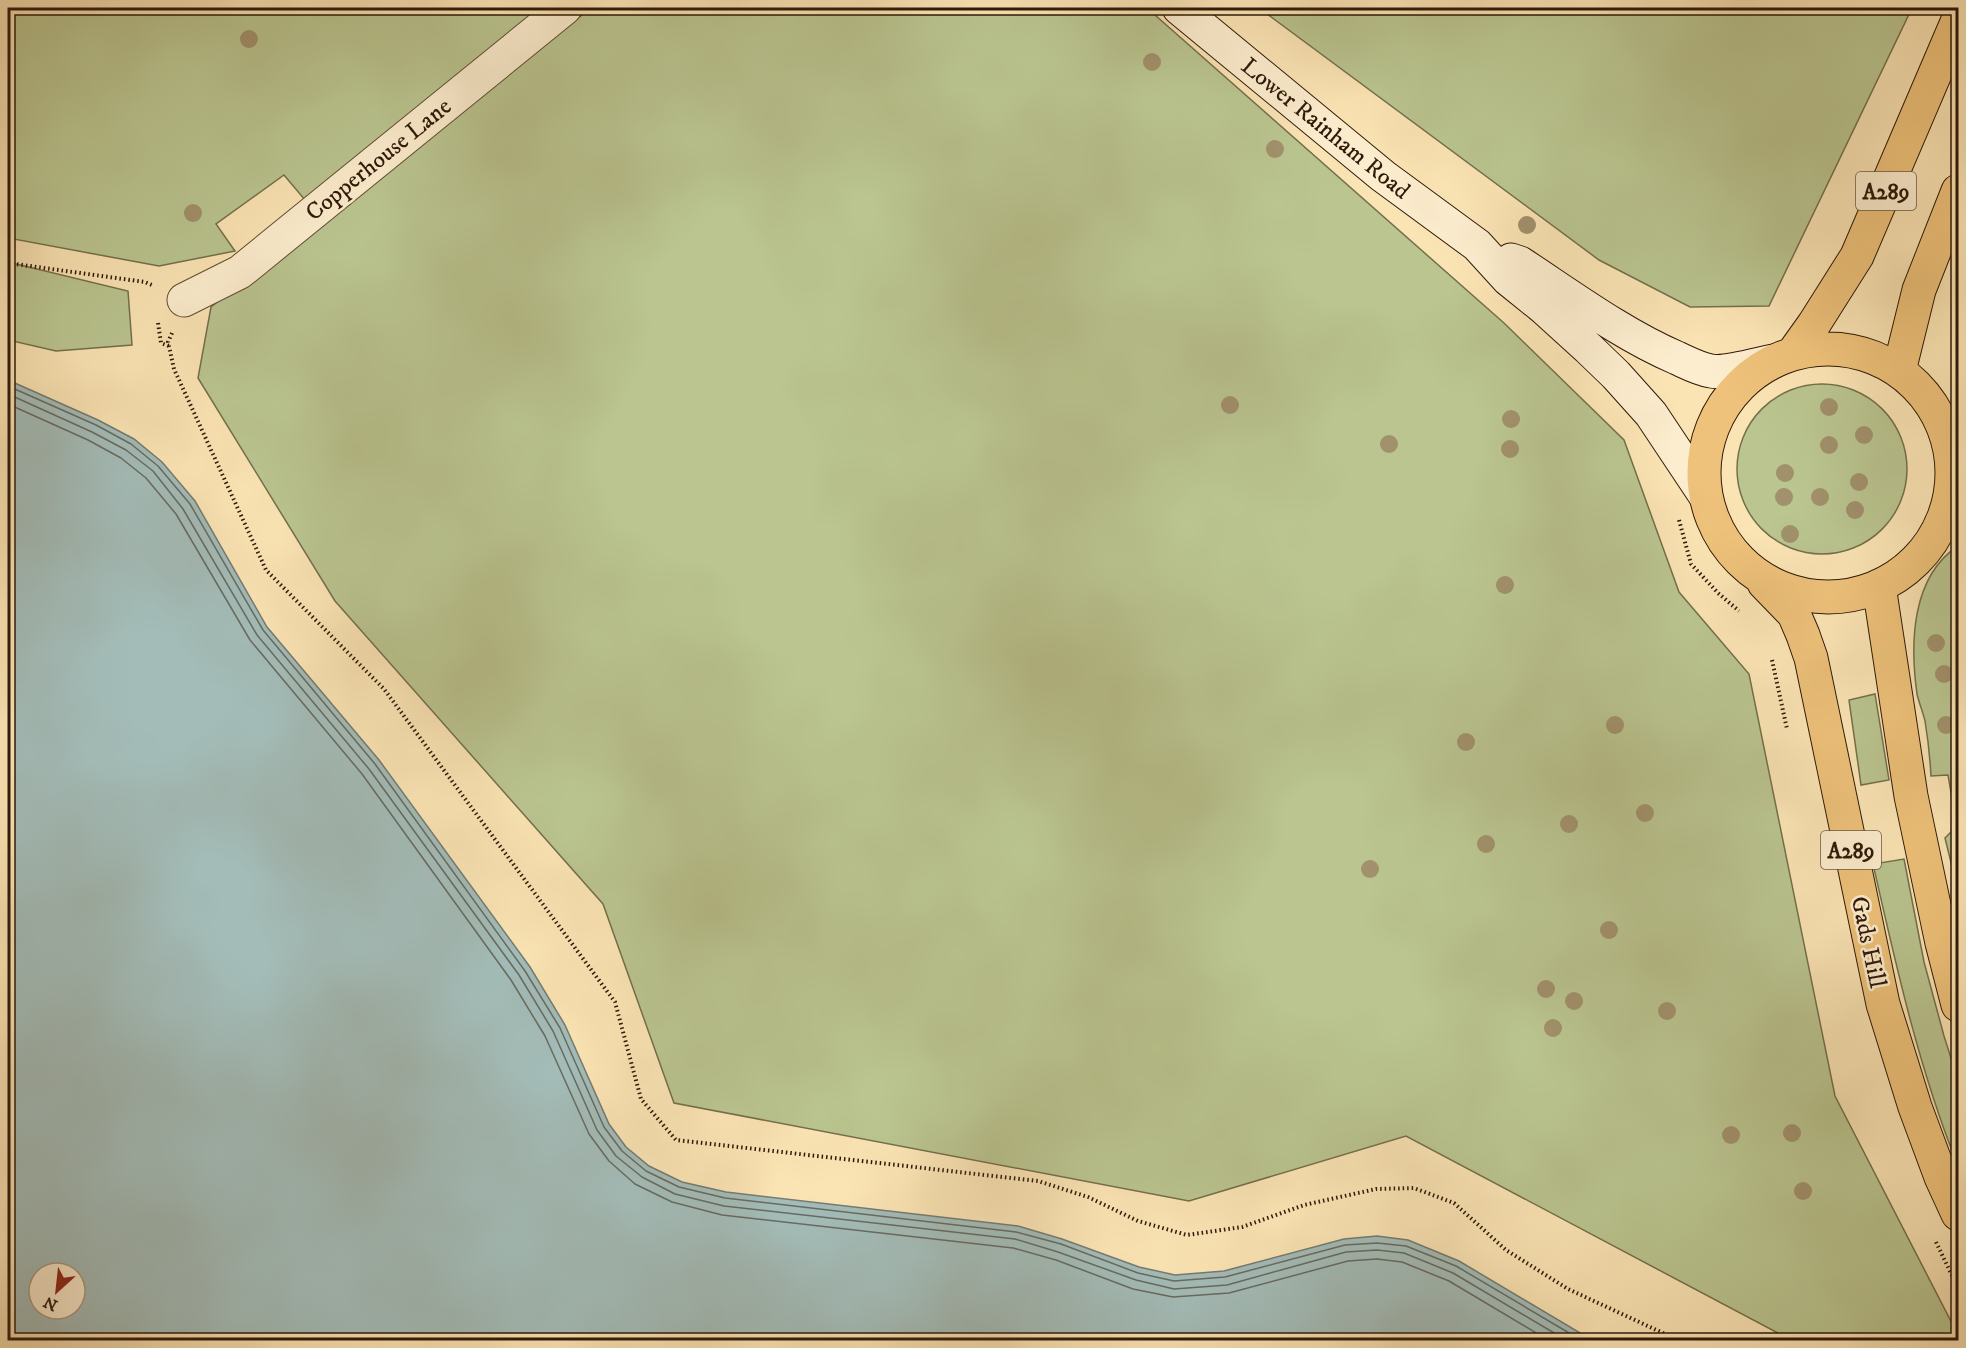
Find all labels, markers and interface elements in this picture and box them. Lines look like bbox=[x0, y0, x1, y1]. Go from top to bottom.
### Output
street label: Lower Rainham Road bbox=[1235, 51, 1416, 206]
street label: Copperhouse Lane bbox=[300, 92, 458, 228]
road number: A289 bbox=[1856, 172, 1916, 210]
road number: A289 bbox=[1821, 831, 1881, 869]
street label: Gads Hill bbox=[1844, 894, 1893, 992]
north arrow bbox=[27, 1261, 87, 1321]
text: N bbox=[40, 1292, 61, 1315]

